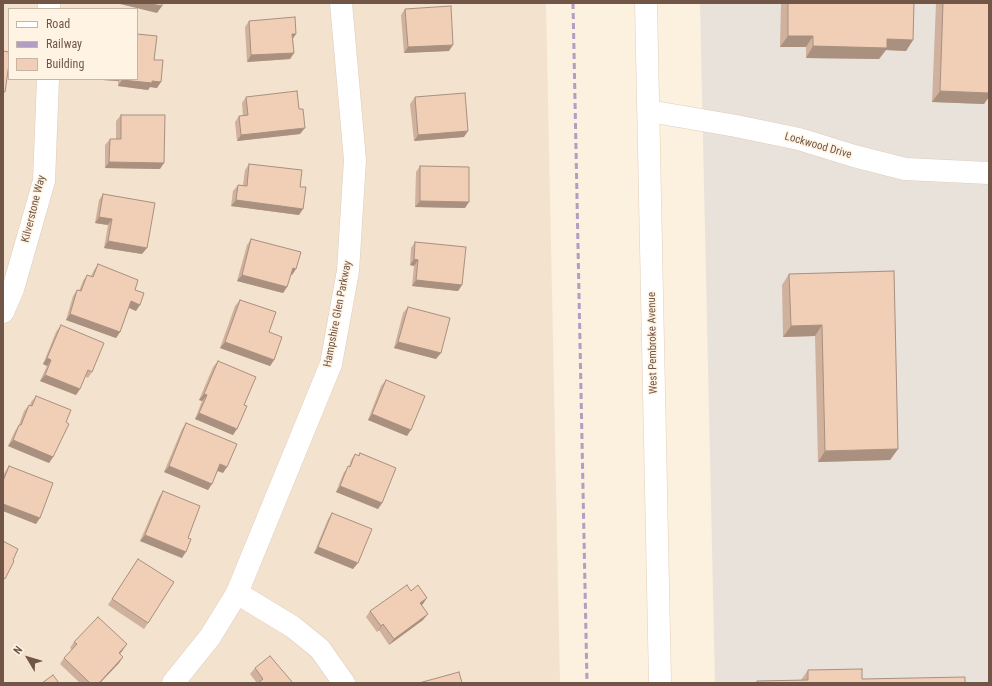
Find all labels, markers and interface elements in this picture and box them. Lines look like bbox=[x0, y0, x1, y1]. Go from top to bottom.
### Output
legend bbox=[8, 8, 138, 80]
text: Road bbox=[46, 17, 70, 31]
text: Railway bbox=[46, 37, 82, 51]
text: Building bbox=[46, 57, 84, 71]
street label: Lockwood Drive bbox=[783, 130, 853, 162]
street label: Kilverstone Way bbox=[19, 174, 49, 244]
street label: Hampshire Glen Parkway bbox=[321, 260, 355, 368]
street label: West Pembroke Avenue bbox=[646, 292, 660, 394]
north arrow bbox=[8, 638, 48, 678]
text: N bbox=[11, 644, 25, 657]

